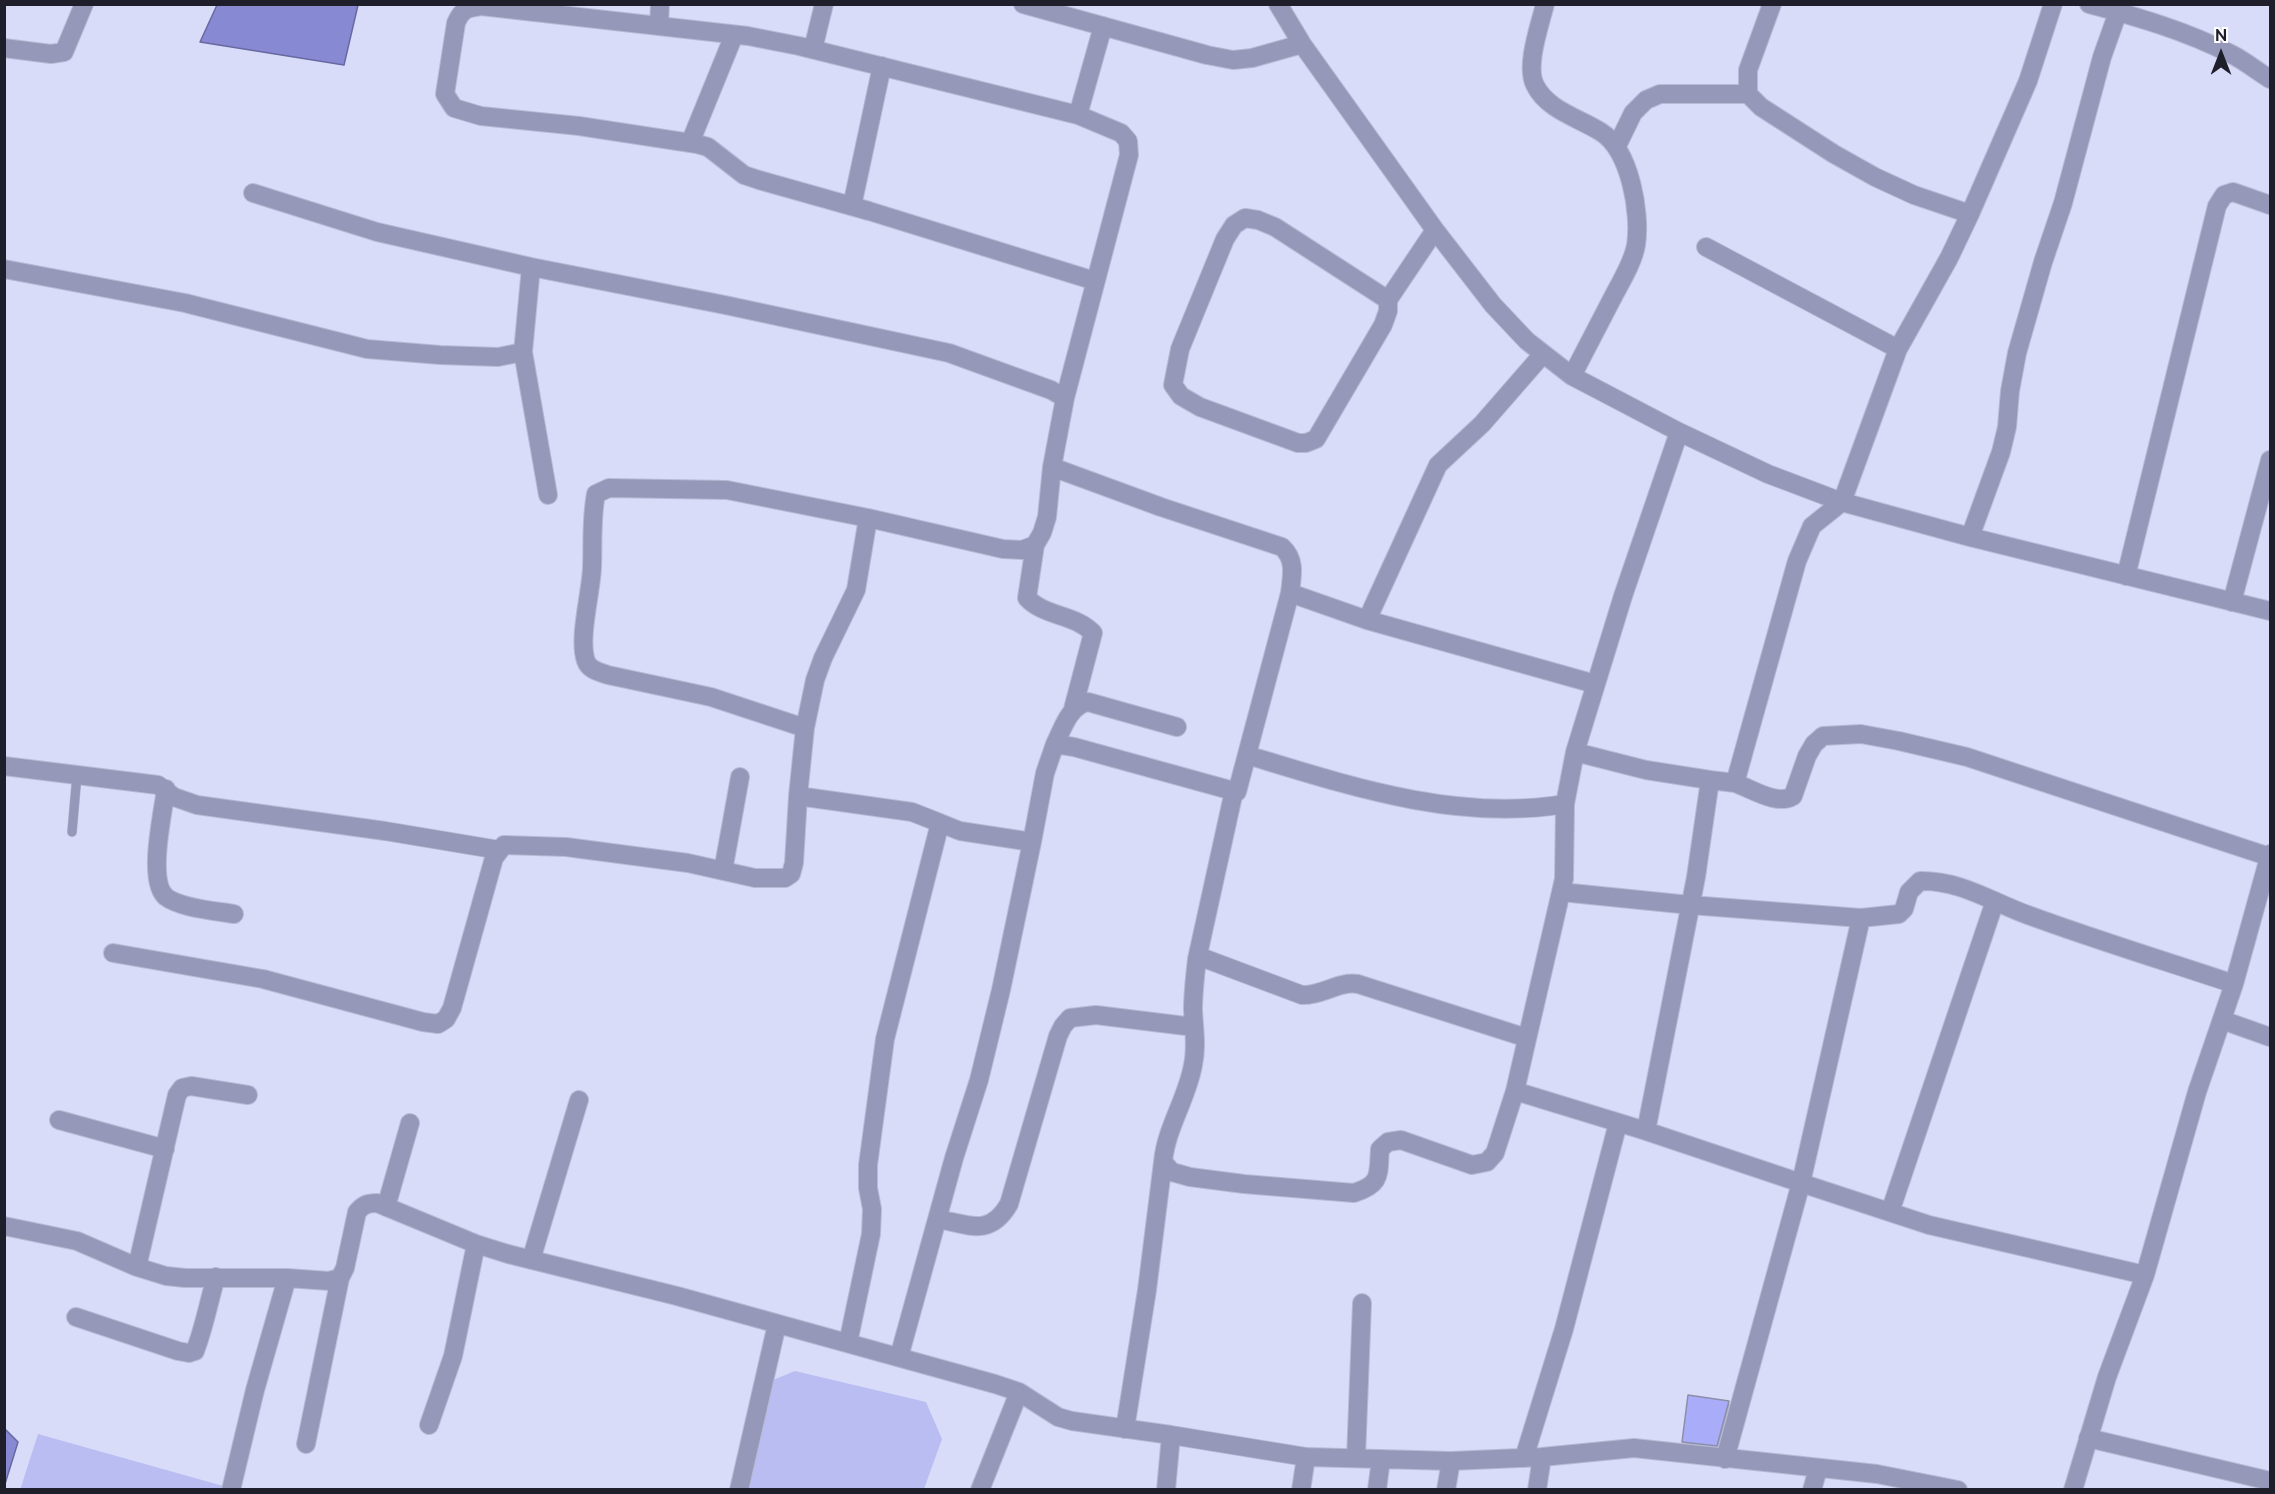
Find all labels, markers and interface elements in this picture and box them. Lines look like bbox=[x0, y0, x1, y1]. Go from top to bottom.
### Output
north arrow bbox=[2191, 24, 2251, 84]
text: N bbox=[2215, 26, 2227, 45]

